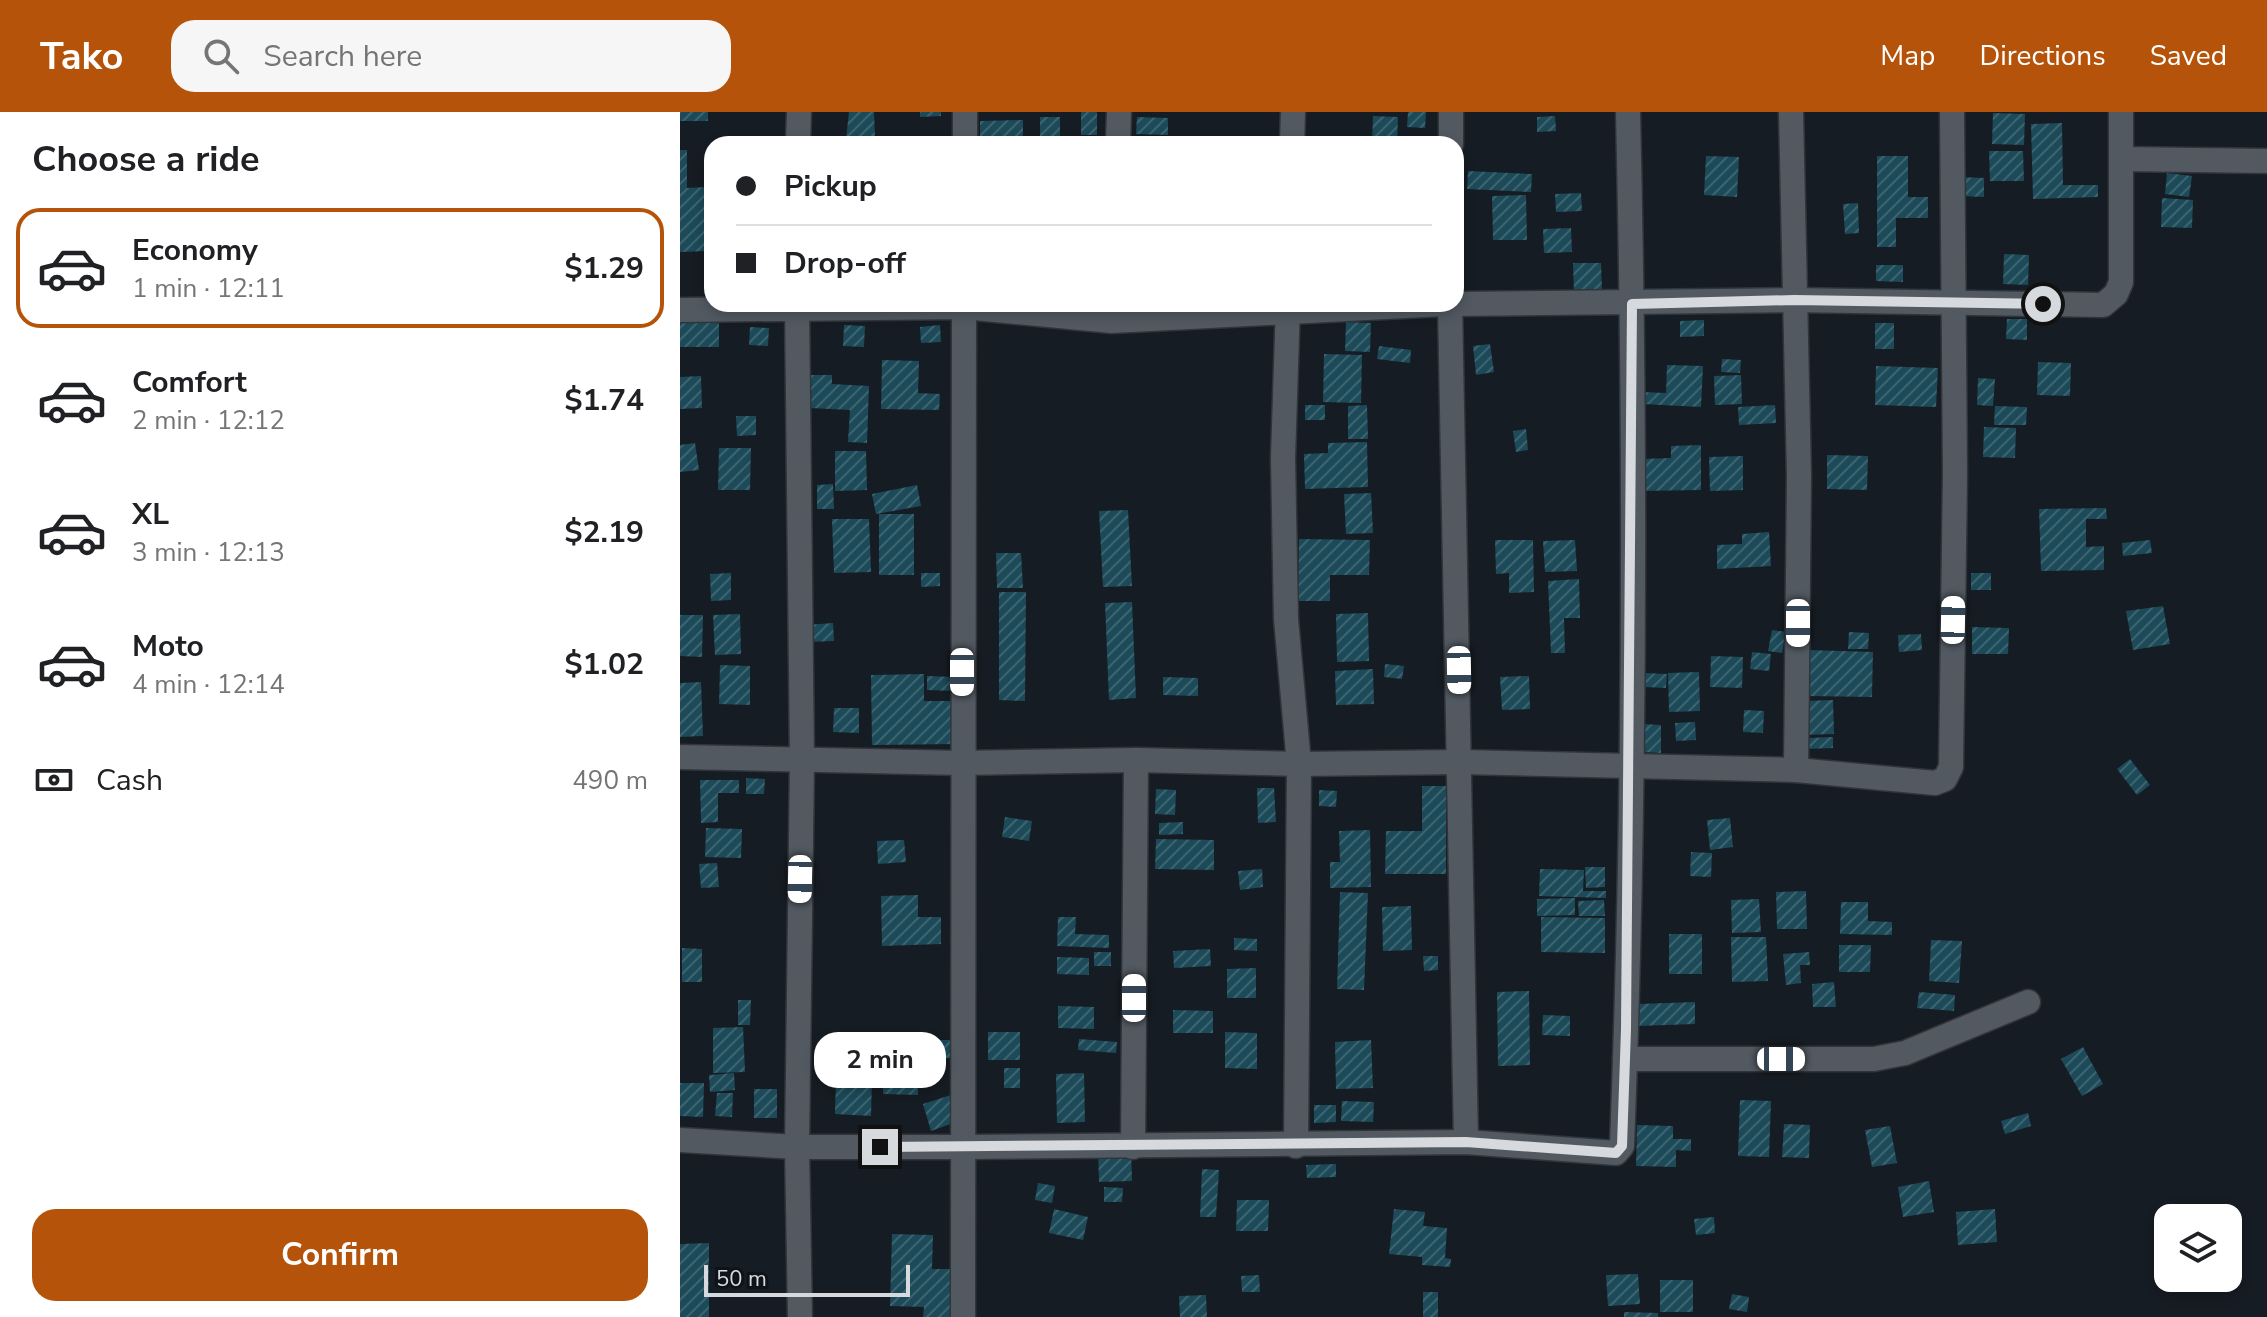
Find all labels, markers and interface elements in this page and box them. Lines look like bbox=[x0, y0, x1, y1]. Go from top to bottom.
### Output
search box bbox=[171, 20, 731, 92]
text: Tako bbox=[40, 31, 123, 82]
icon: search bbox=[199, 34, 243, 78]
text: Search here bbox=[263, 36, 422, 77]
text: Map bbox=[1880, 37, 1935, 75]
text: Directions bbox=[1979, 37, 2106, 75]
text: Saved bbox=[2150, 37, 2227, 75]
text: Choose a ride bbox=[32, 135, 260, 184]
text: Pickup bbox=[784, 166, 877, 207]
text: Economy bbox=[132, 230, 258, 271]
icon: car bbox=[36, 232, 108, 304]
text: Drop-off bbox=[784, 243, 906, 284]
text: $1.29 bbox=[565, 248, 644, 289]
text: 1 min · 12:11 bbox=[132, 271, 285, 306]
route start bbox=[2025, 286, 2061, 322]
text: Comfort bbox=[132, 362, 247, 403]
icon: car bbox=[36, 364, 108, 436]
text: $1.74 bbox=[565, 380, 644, 421]
text: 2 min · 12:12 bbox=[132, 403, 285, 438]
text: XL bbox=[132, 494, 169, 535]
icon: car bbox=[36, 496, 108, 568]
text: $2.19 bbox=[565, 512, 644, 553]
text: 3 min · 12:13 bbox=[132, 535, 285, 570]
car bbox=[1941, 596, 1965, 644]
car bbox=[1786, 599, 1810, 647]
text: Moto bbox=[132, 626, 204, 667]
icon: car bbox=[36, 628, 108, 700]
text: $1.02 bbox=[565, 644, 644, 685]
car bbox=[1447, 646, 1471, 694]
car bbox=[950, 648, 974, 696]
text: 4 min · 12:14 bbox=[132, 667, 285, 702]
icon: cash bbox=[32, 758, 76, 802]
text: Cash bbox=[96, 760, 163, 801]
text: 490 m bbox=[572, 763, 648, 798]
car bbox=[788, 855, 812, 903]
car bbox=[1122, 974, 1146, 1022]
callout: 2 min bbox=[814, 1031, 946, 1087]
text: 2 min bbox=[846, 1042, 914, 1077]
car bbox=[1757, 1047, 1805, 1071]
route end bbox=[862, 1129, 898, 1165]
map controls bbox=[2154, 1204, 2242, 1292]
button: layers bbox=[2154, 1204, 2242, 1292]
button: Confirm bbox=[32, 1209, 648, 1301]
scale bar bbox=[704, 1261, 910, 1297]
text: 50 m bbox=[716, 1264, 767, 1294]

